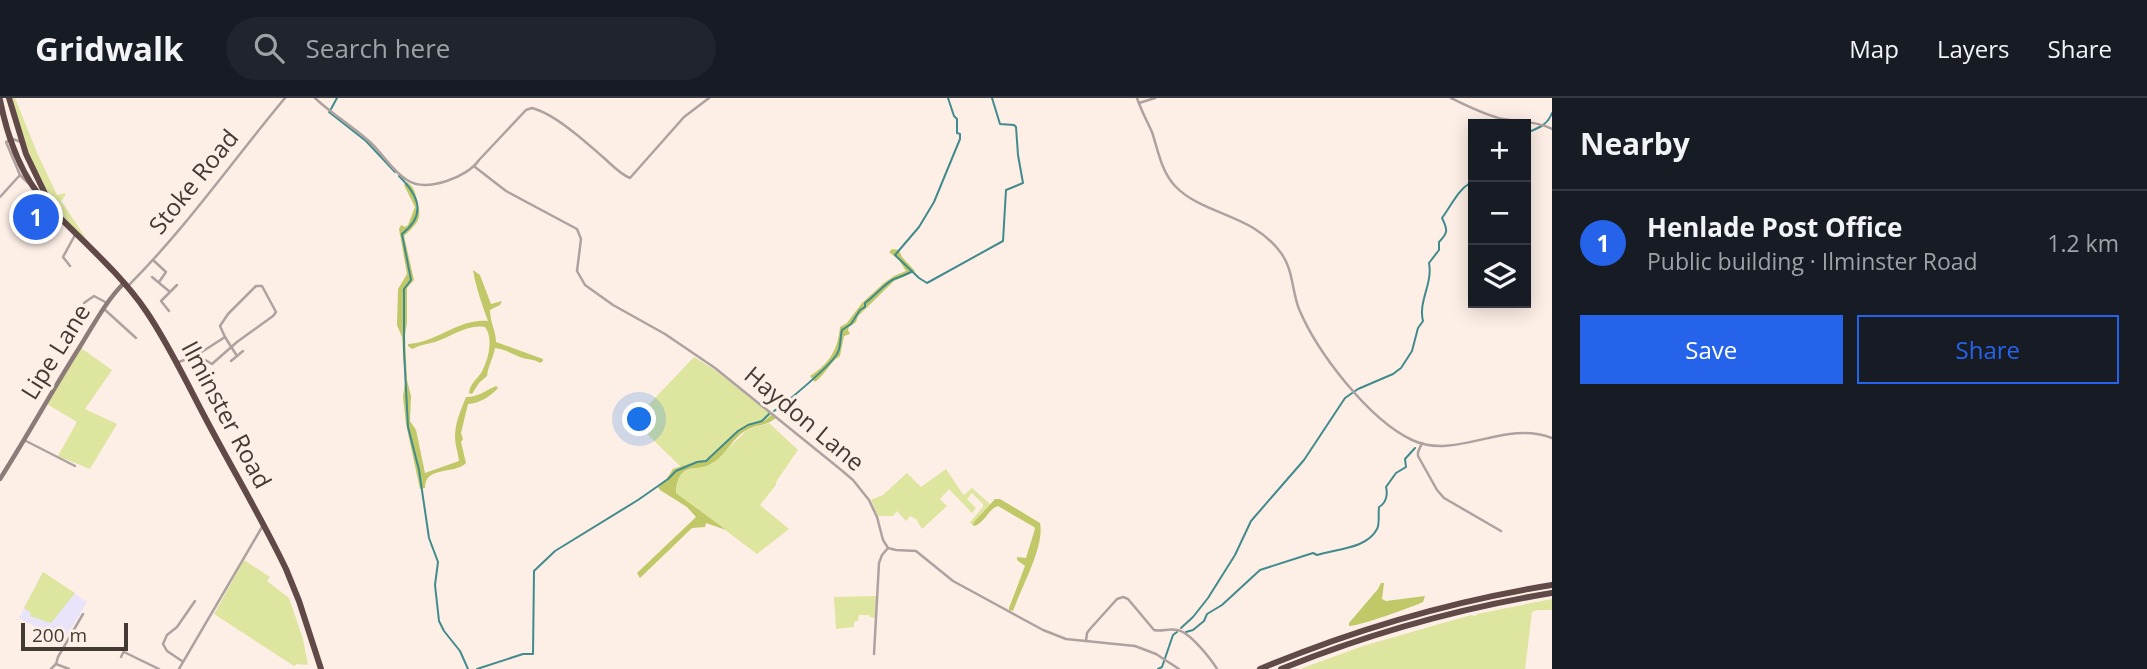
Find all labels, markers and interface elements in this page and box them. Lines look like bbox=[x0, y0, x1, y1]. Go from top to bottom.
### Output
search box bbox=[226, 17, 716, 80]
text: Gridwalk bbox=[35, 26, 184, 71]
icon: search bbox=[250, 29, 288, 67]
text: Search here bbox=[306, 30, 450, 66]
text: Map bbox=[1849, 32, 1899, 65]
text: Layers bbox=[1937, 32, 2010, 65]
text: Share bbox=[2048, 32, 2112, 65]
map controls bbox=[1468, 119, 1531, 308]
button: + bbox=[1468, 119, 1531, 182]
street label: Stoke Road bbox=[140, 122, 245, 240]
text: Nearby bbox=[1580, 123, 1690, 164]
button: − bbox=[1468, 182, 1531, 245]
pin: 1 bbox=[13, 191, 59, 243]
text: Henlade Post Office bbox=[1647, 209, 1902, 245]
text: 1 bbox=[1596, 227, 1610, 259]
text: 1.2 km bbox=[2047, 227, 2119, 259]
button: layers bbox=[1468, 245, 1531, 308]
text: Public building · Ilminster Road bbox=[1647, 245, 1978, 277]
street label: Lipe Lane bbox=[12, 297, 97, 405]
button: Save bbox=[1580, 315, 1843, 384]
button: Share bbox=[1857, 315, 2119, 384]
street label: Ilminster Road bbox=[175, 335, 280, 494]
street label: Haydon Lane bbox=[738, 358, 872, 478]
your location bbox=[622, 402, 656, 436]
scale bar bbox=[21, 620, 128, 652]
text: 200 m bbox=[32, 622, 87, 648]

